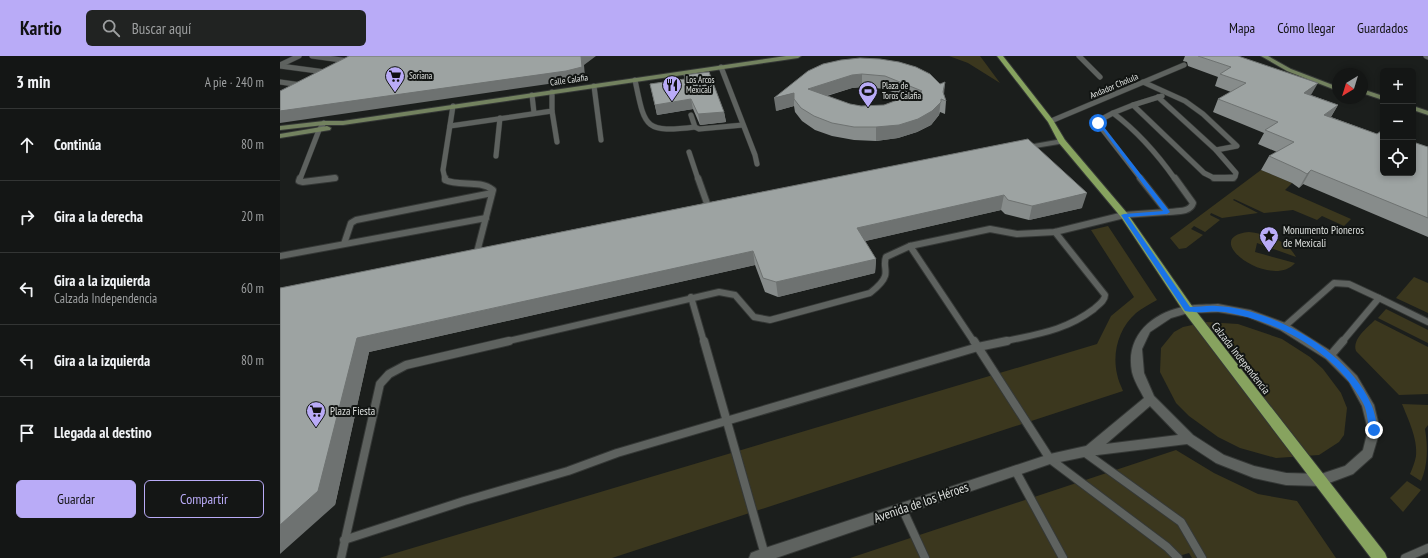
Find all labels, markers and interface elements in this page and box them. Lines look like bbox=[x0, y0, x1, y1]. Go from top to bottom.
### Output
search box bbox=[86, 10, 366, 46]
text: Kartio bbox=[20, 16, 62, 40]
icon: search bbox=[100, 17, 122, 39]
text: Buscar aquí bbox=[132, 19, 191, 38]
text: Mapa bbox=[1229, 19, 1255, 37]
text: Cómo llegar bbox=[1277, 19, 1335, 37]
text: Guardados bbox=[1357, 19, 1408, 37]
supermarket icon: Soriana bbox=[384, 65, 406, 93]
north arrow bbox=[1332, 68, 1368, 104]
map controls bbox=[1380, 68, 1416, 176]
button: + bbox=[1380, 68, 1416, 104]
place label: Soriana bbox=[409, 70, 433, 81]
street label: Andador Cholula bbox=[1088, 70, 1140, 101]
text: 3 min bbox=[16, 71, 50, 93]
street label: Calle Calafia bbox=[549, 71, 589, 88]
text: A pie · 240 m bbox=[205, 74, 264, 91]
restaurant icon: Los Arcos Mexicali bbox=[661, 74, 683, 102]
place label: Los Arcos Mexicali bbox=[686, 74, 715, 95]
sports icon: Plaza de Toros Calafia bbox=[857, 80, 879, 108]
place label: Plaza de Toros Calafia bbox=[882, 80, 922, 101]
button: − bbox=[1380, 104, 1416, 140]
route start bbox=[1089, 114, 1107, 132]
icon: ahead bbox=[16, 134, 38, 156]
text: Continúa bbox=[54, 135, 101, 154]
text: 80 m bbox=[241, 136, 264, 153]
button: locate bbox=[1380, 140, 1416, 176]
icon: right bbox=[16, 206, 38, 228]
text: Gira a la derecha bbox=[54, 207, 143, 226]
text: 20 m bbox=[241, 208, 264, 225]
place label: Monumento Pioneros de Mexicali bbox=[1283, 223, 1364, 250]
place icon: Monumento Pioneros de Mexicali bbox=[1258, 225, 1280, 253]
text: Gira a la izquierda bbox=[54, 271, 150, 290]
icon: left bbox=[16, 278, 38, 300]
text: 60 m bbox=[241, 280, 264, 297]
text: Calzada Independencia bbox=[54, 290, 157, 307]
street label: Calzada Independencia bbox=[1209, 319, 1273, 397]
icon: left bbox=[16, 350, 38, 372]
text: Gira a la izquierda bbox=[54, 351, 150, 370]
text: 80 m bbox=[241, 352, 264, 369]
supermarket icon: Plaza Fiesta bbox=[305, 400, 327, 428]
place label: Plaza Fiesta bbox=[330, 404, 375, 418]
route end bbox=[1365, 421, 1383, 439]
icon: arrive bbox=[16, 422, 38, 444]
text: Llegada al destino bbox=[54, 423, 152, 442]
street label: Avenida de los Héroes bbox=[872, 478, 971, 527]
button: Guardar bbox=[16, 480, 136, 518]
button: Compartir bbox=[144, 480, 264, 518]

